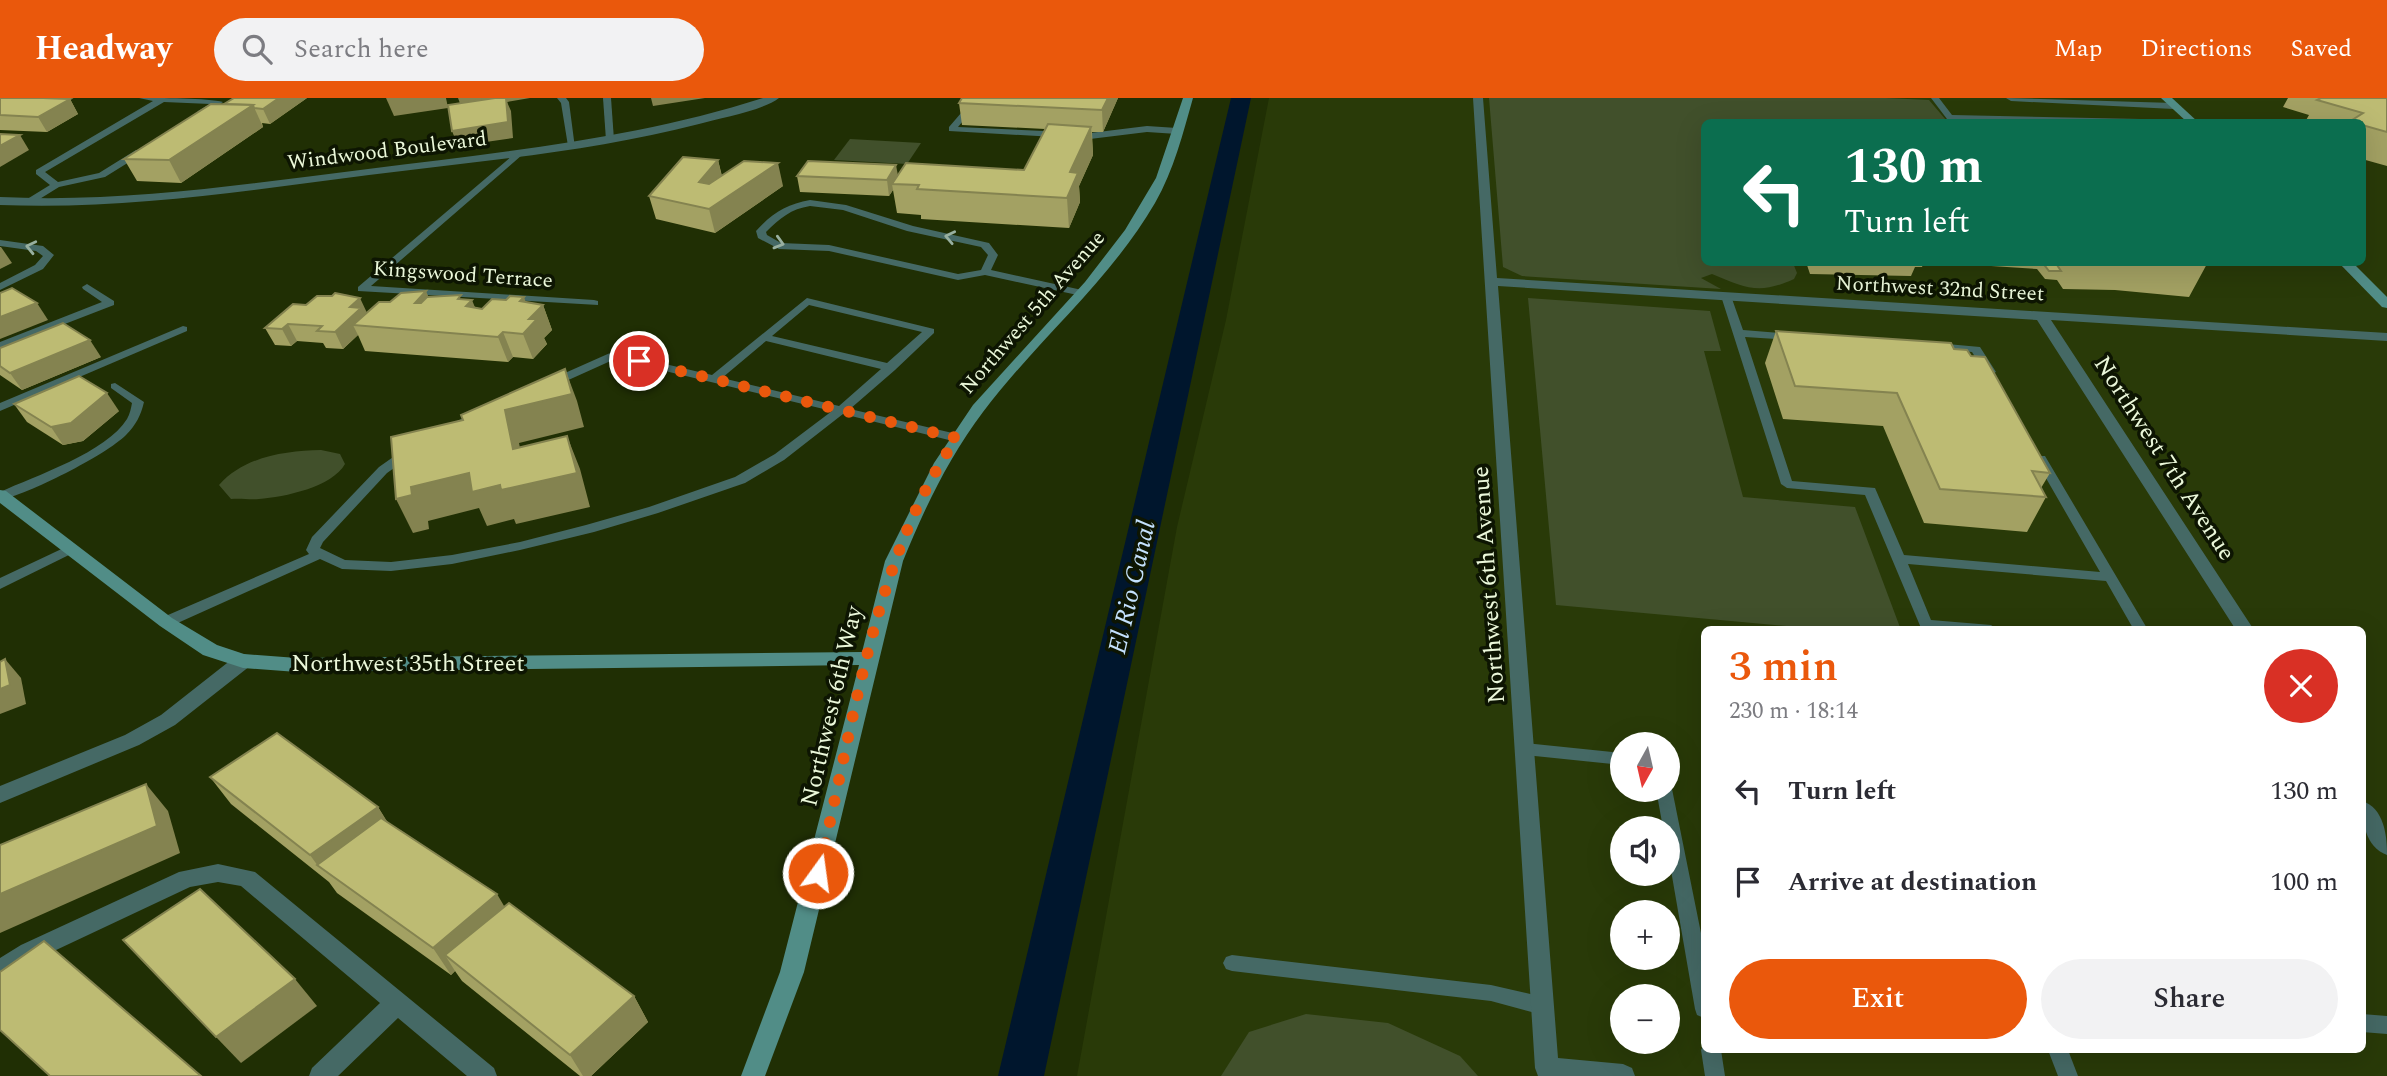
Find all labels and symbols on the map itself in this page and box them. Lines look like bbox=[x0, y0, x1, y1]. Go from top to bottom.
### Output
street label: Windwood Boulevard bbox=[286, 123, 489, 179]
street label: Northwest 5th Avenue bbox=[952, 224, 1113, 402]
one-way arrow bbox=[944, 230, 956, 245]
one-way arrow bbox=[773, 235, 785, 250]
one-way arrow bbox=[25, 241, 37, 255]
street label: Kingswood Terrace bbox=[372, 253, 554, 297]
street label: Northwest 32nd Street bbox=[1835, 268, 2045, 310]
pin bbox=[609, 331, 669, 391]
street label: Northwest 7th Avenue bbox=[2084, 349, 2244, 568]
street label: Northwest 6th Avenue bbox=[1463, 465, 1515, 705]
water label: El Rio Canal bbox=[1097, 516, 1167, 658]
street label: Northwest 6th Way bbox=[791, 601, 873, 810]
street label: Northwest 35th Street bbox=[291, 646, 525, 682]
north arrow bbox=[1610, 732, 1680, 802]
position arrow bbox=[781, 836, 855, 910]

